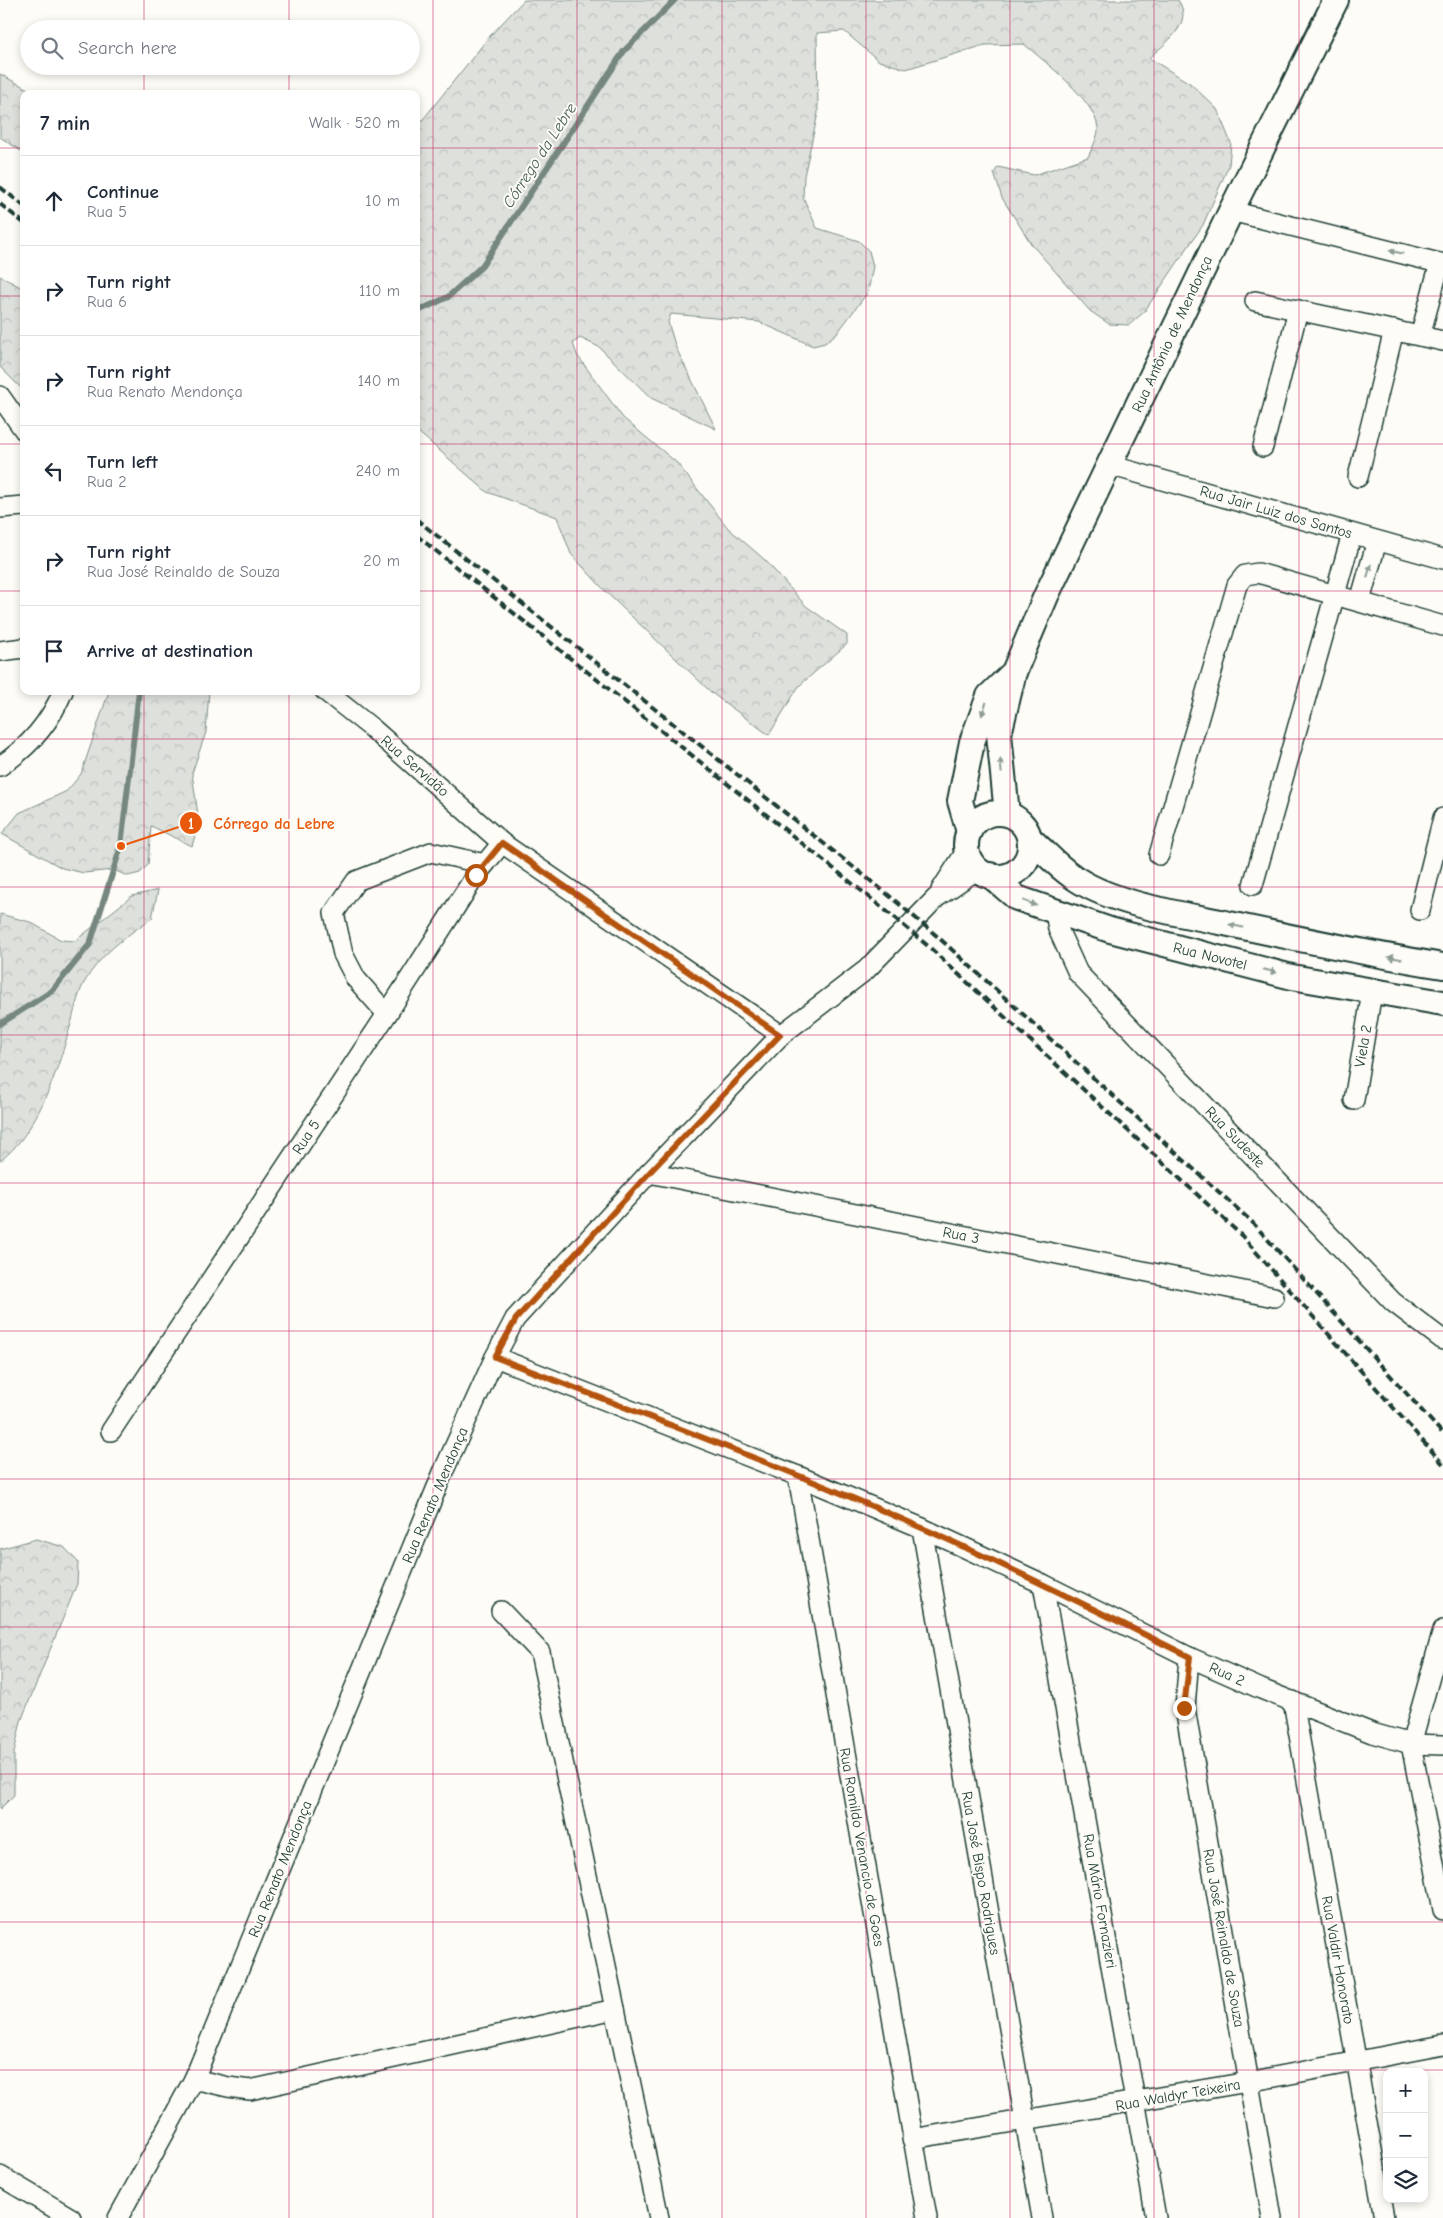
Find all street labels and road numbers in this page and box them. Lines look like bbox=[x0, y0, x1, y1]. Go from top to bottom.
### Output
street label: Rua Antônio de Mendonça bbox=[1128, 253, 1216, 415]
street label: Rua Jair Luiz dos Santos bbox=[1198, 482, 1354, 542]
street label: Rua Servidão bbox=[377, 732, 453, 801]
street label: Rua Novotel bbox=[1171, 938, 1249, 974]
street label: Viela 2 bbox=[1350, 1023, 1376, 1069]
street label: Rua Sudeste bbox=[1201, 1103, 1269, 1172]
street label: Rua 5 bbox=[288, 1116, 324, 1158]
street label: Rua 3 bbox=[941, 1223, 981, 1247]
street label: Rua Renato Mendonça bbox=[398, 1424, 472, 1566]
street label: Rua 2 bbox=[1206, 1658, 1248, 1690]
street label: Rua Romildo Venancio de Goes bbox=[836, 1746, 888, 1948]
street label: Rua José Bispo Rodrigues bbox=[958, 1790, 1004, 1956]
street label: Rua Renato Mendonça bbox=[244, 1798, 316, 1940]
street label: Rua Mário Fornazieri bbox=[1079, 1832, 1121, 1970]
street label: Rua José Reinaldo de Souza bbox=[1199, 1847, 1249, 2029]
street label: Rua Valdir Honorato bbox=[1318, 1894, 1358, 2026]
street label: Rua Waldyr Teixeira bbox=[1114, 2075, 1242, 2115]

